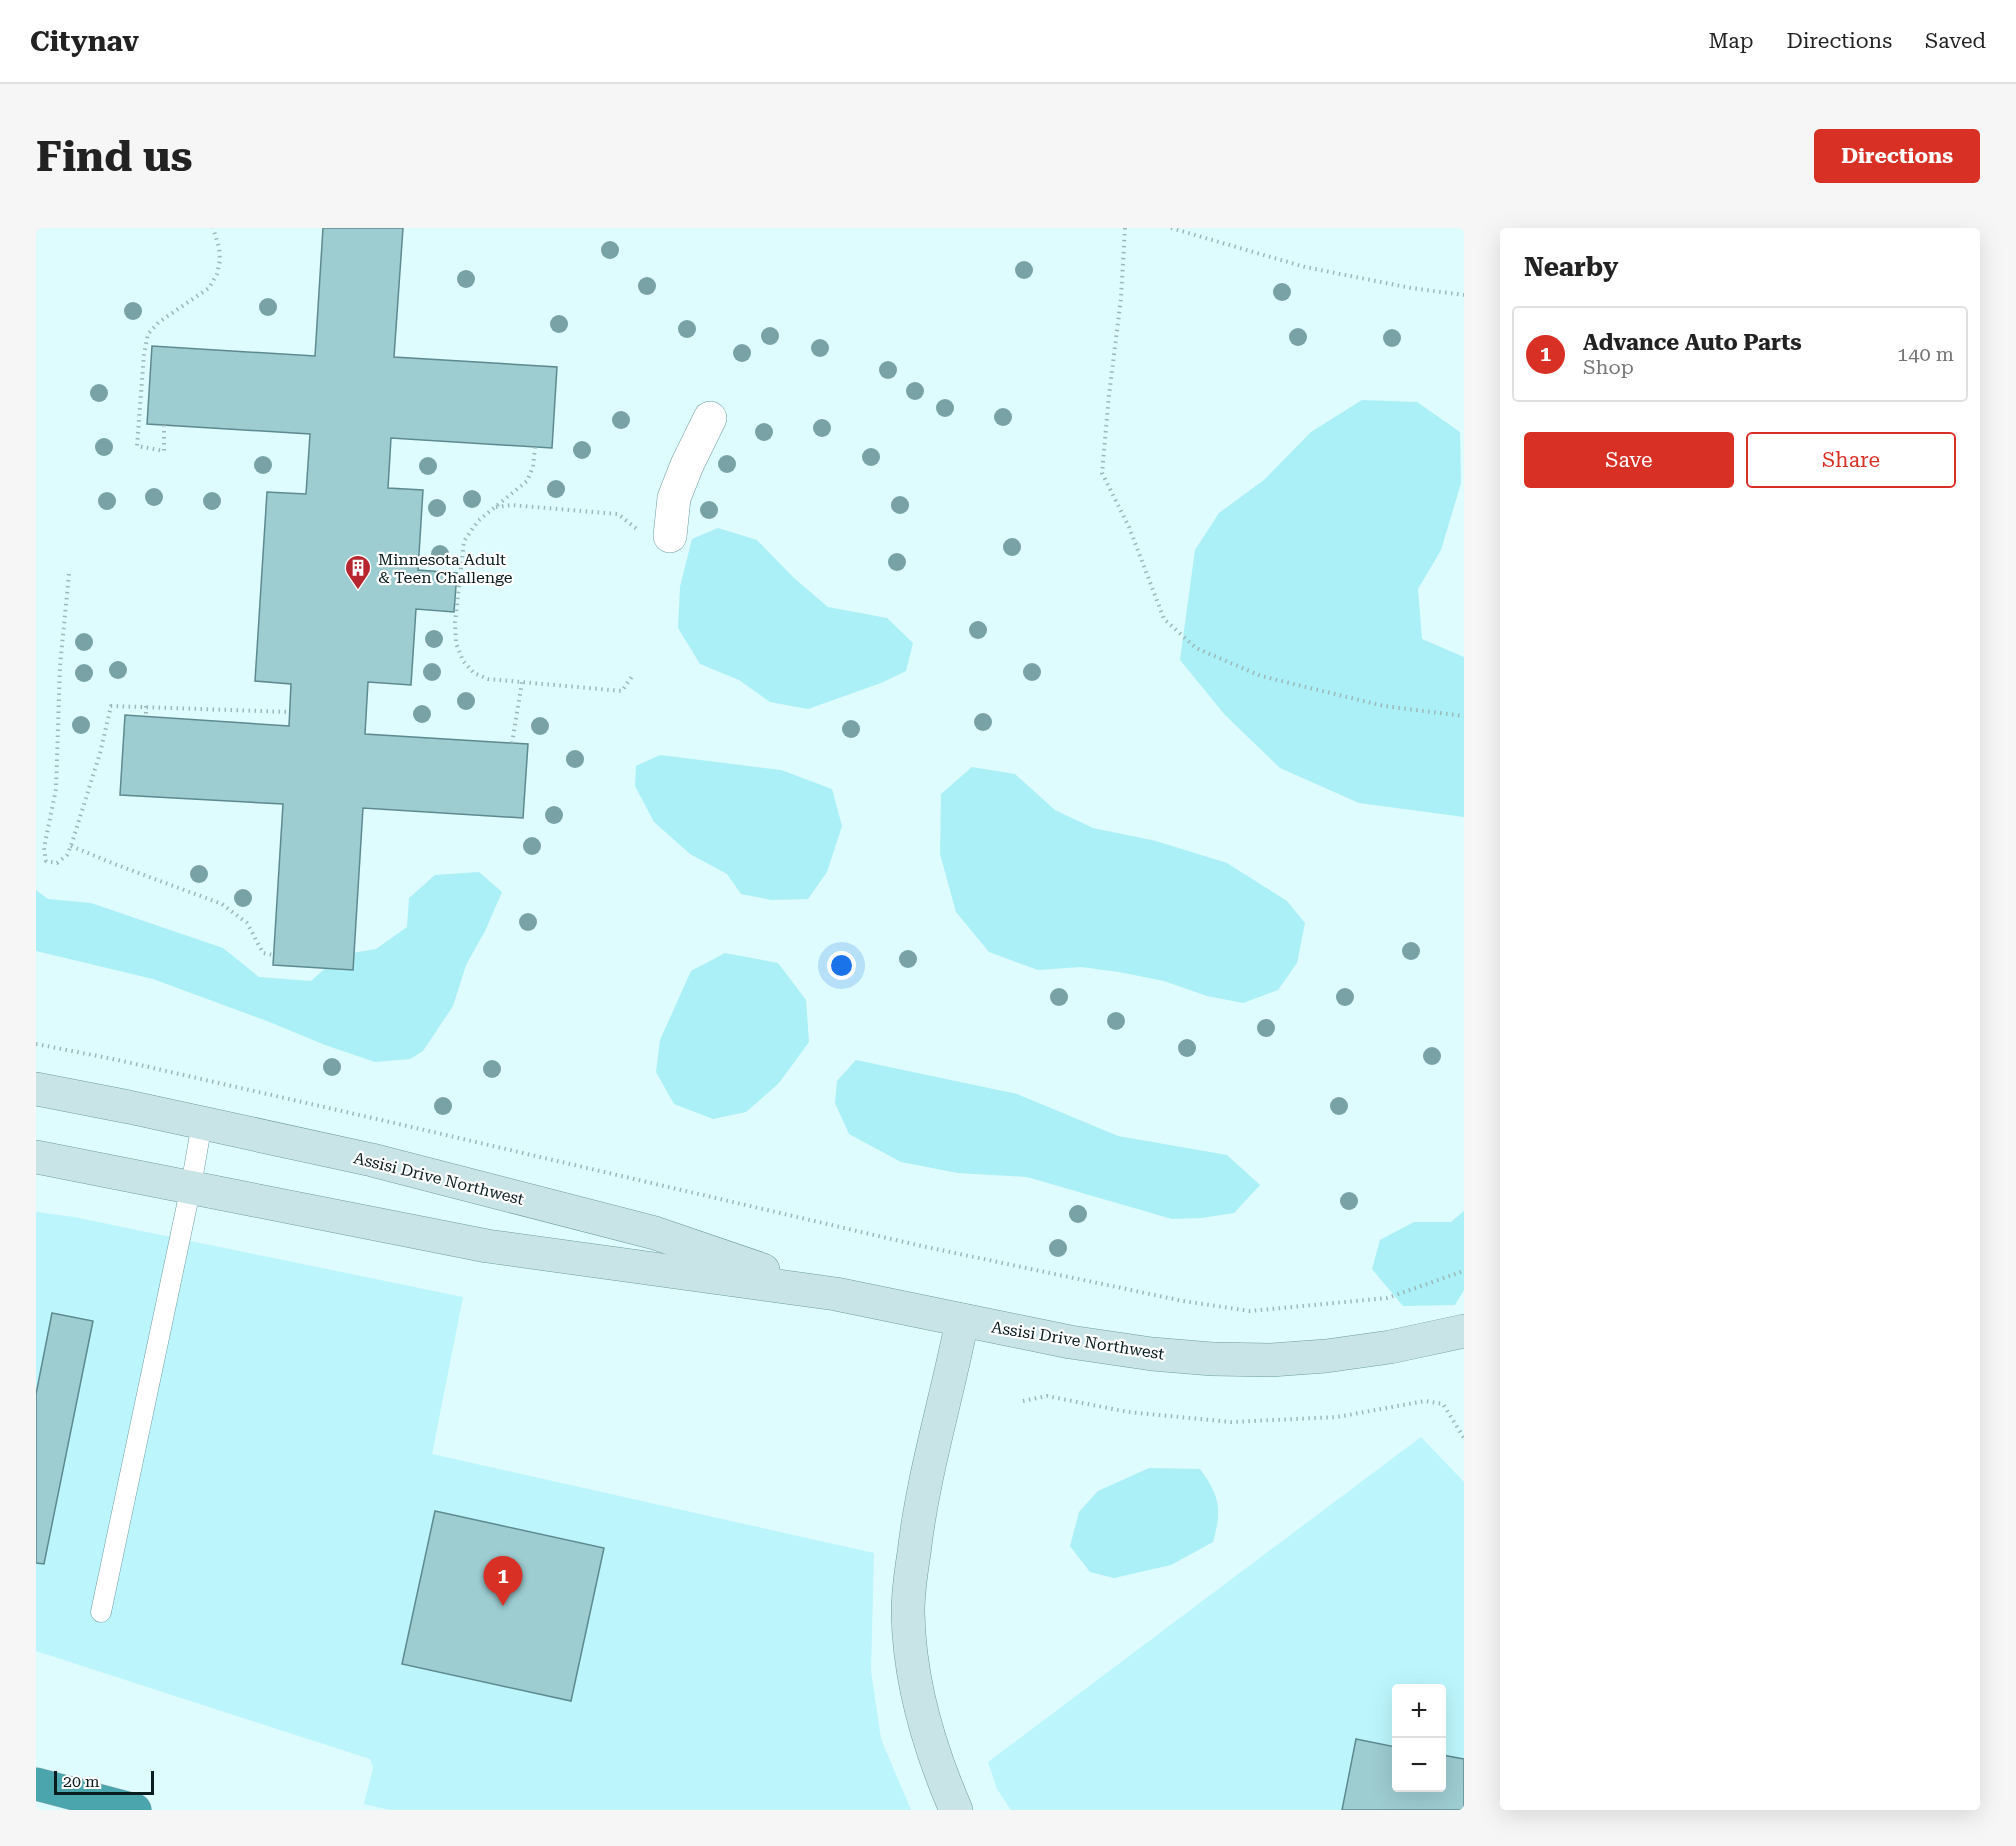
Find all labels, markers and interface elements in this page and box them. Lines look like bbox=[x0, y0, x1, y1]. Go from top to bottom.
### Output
text: Citynav bbox=[30, 25, 139, 58]
text: Map bbox=[1709, 29, 1753, 53]
text: Directions bbox=[1786, 29, 1892, 53]
text: Saved bbox=[1925, 29, 1986, 53]
button: Directions bbox=[1814, 129, 1980, 183]
text: Find us bbox=[36, 132, 193, 181]
text: Nearby bbox=[1524, 252, 1618, 282]
text: Advance Auto Parts bbox=[1583, 330, 1802, 355]
text: 1 bbox=[1540, 342, 1551, 366]
text: 140 m bbox=[1897, 342, 1954, 366]
text: Shop bbox=[1583, 355, 1634, 379]
button: Save bbox=[1524, 432, 1734, 488]
button: Share bbox=[1746, 432, 1956, 488]
place label: Minnesota Adult & Teen Challenge bbox=[378, 550, 513, 587]
building icon: Minnesota Adult & Teen Challenge bbox=[343, 553, 373, 591]
your location bbox=[827, 951, 856, 980]
street label: Assisi Drive Northwest bbox=[352, 1148, 526, 1209]
street label: Assisi Drive Northwest bbox=[990, 1317, 1166, 1364]
pin: 1 bbox=[484, 1556, 522, 1606]
map controls bbox=[1392, 1684, 1446, 1792]
button: + bbox=[1392, 1684, 1446, 1738]
button: − bbox=[1392, 1738, 1446, 1792]
scale bar bbox=[54, 1768, 154, 1796]
text: 20 m bbox=[63, 1772, 100, 1791]

